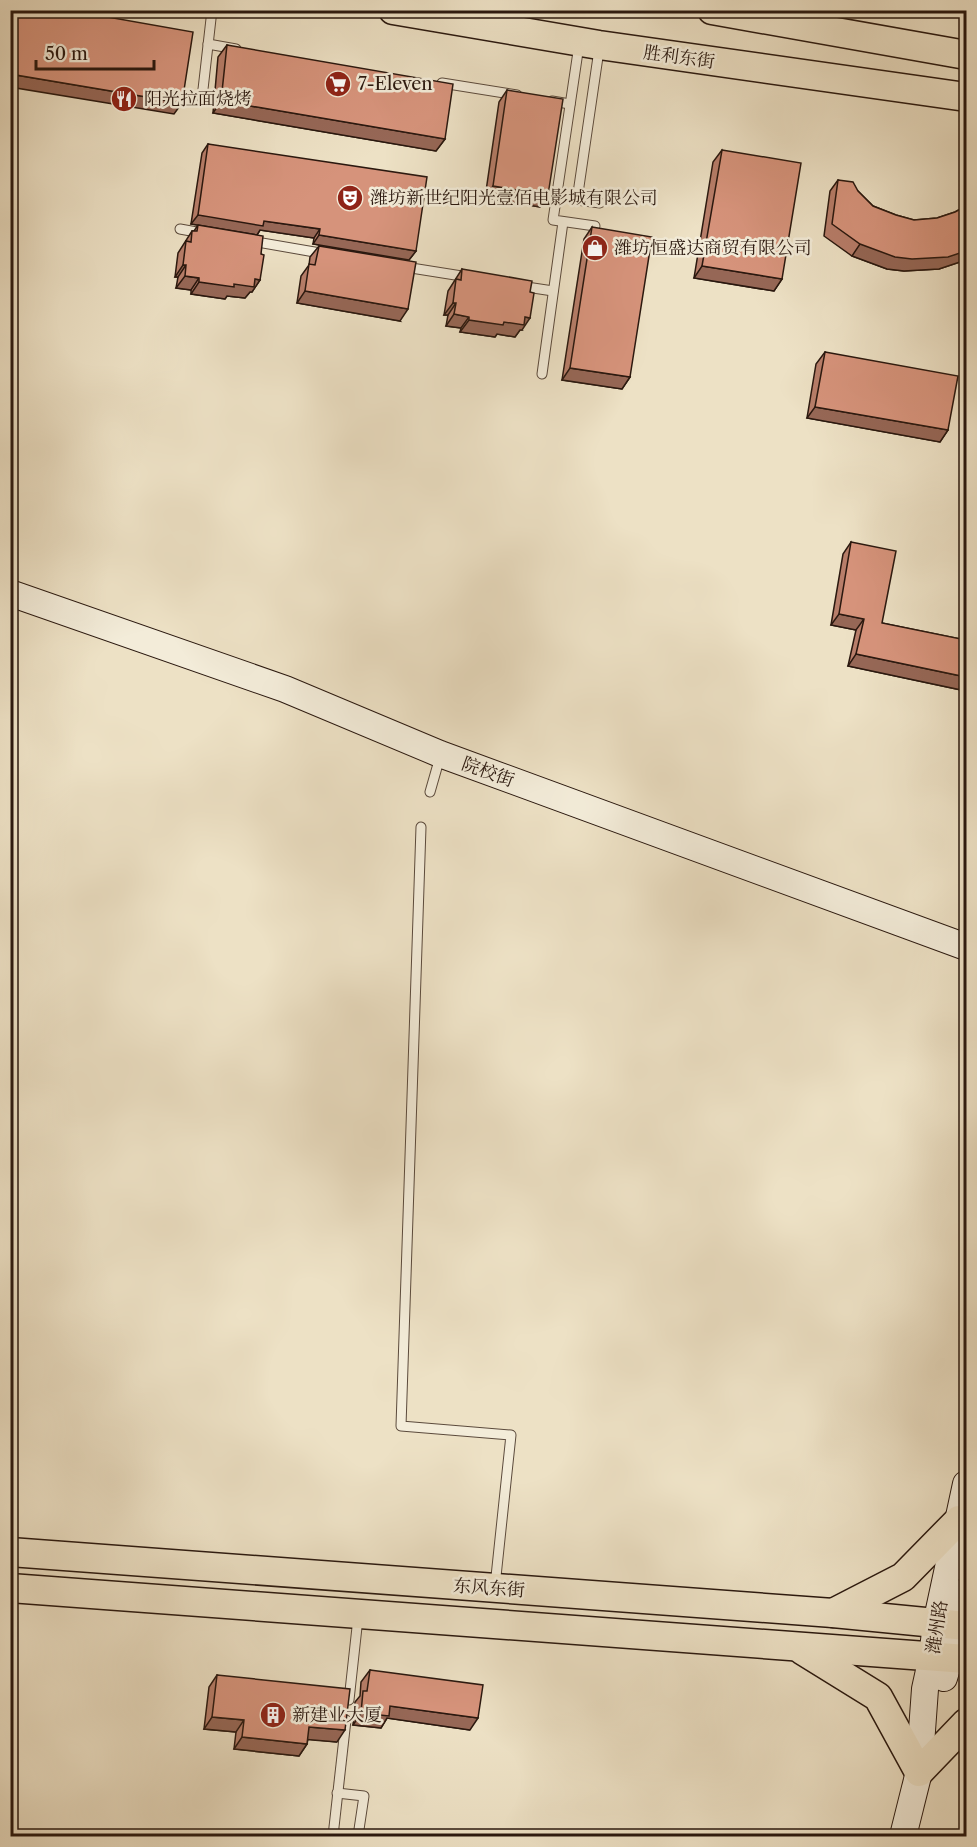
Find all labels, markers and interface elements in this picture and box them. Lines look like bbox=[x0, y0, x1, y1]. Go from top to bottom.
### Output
scale bar bbox=[36, 33, 154, 71]
street label: 胜利东街 bbox=[642, 41, 716, 73]
text: 50 m bbox=[45, 43, 88, 65]
supermarket icon: 7-Eleven bbox=[323, 69, 353, 99]
place label: 7-Eleven bbox=[358, 73, 433, 95]
restaurant icon: 阳光拉面烧烤 bbox=[109, 84, 139, 114]
place label: 阳光拉面烧烤 bbox=[144, 88, 252, 110]
theatre icon: 潍坊新世纪阳光壹佰电影城有限公司 bbox=[335, 183, 365, 213]
place label: 潍坊新世纪阳光壹佰电影城有限公司 bbox=[370, 187, 658, 209]
shop icon: 潍坊恒盛达商贸有限公司 bbox=[580, 233, 610, 263]
place label: 潍坊恒盛达商贸有限公司 bbox=[614, 237, 812, 259]
street label: 院校街 bbox=[459, 752, 517, 792]
street label: 东风东街 bbox=[452, 1575, 526, 1601]
street label: 潍州路 bbox=[922, 1599, 952, 1655]
building icon: 新建业大厦 bbox=[258, 1700, 288, 1730]
place label: 新建业大厦 bbox=[292, 1704, 382, 1726]

